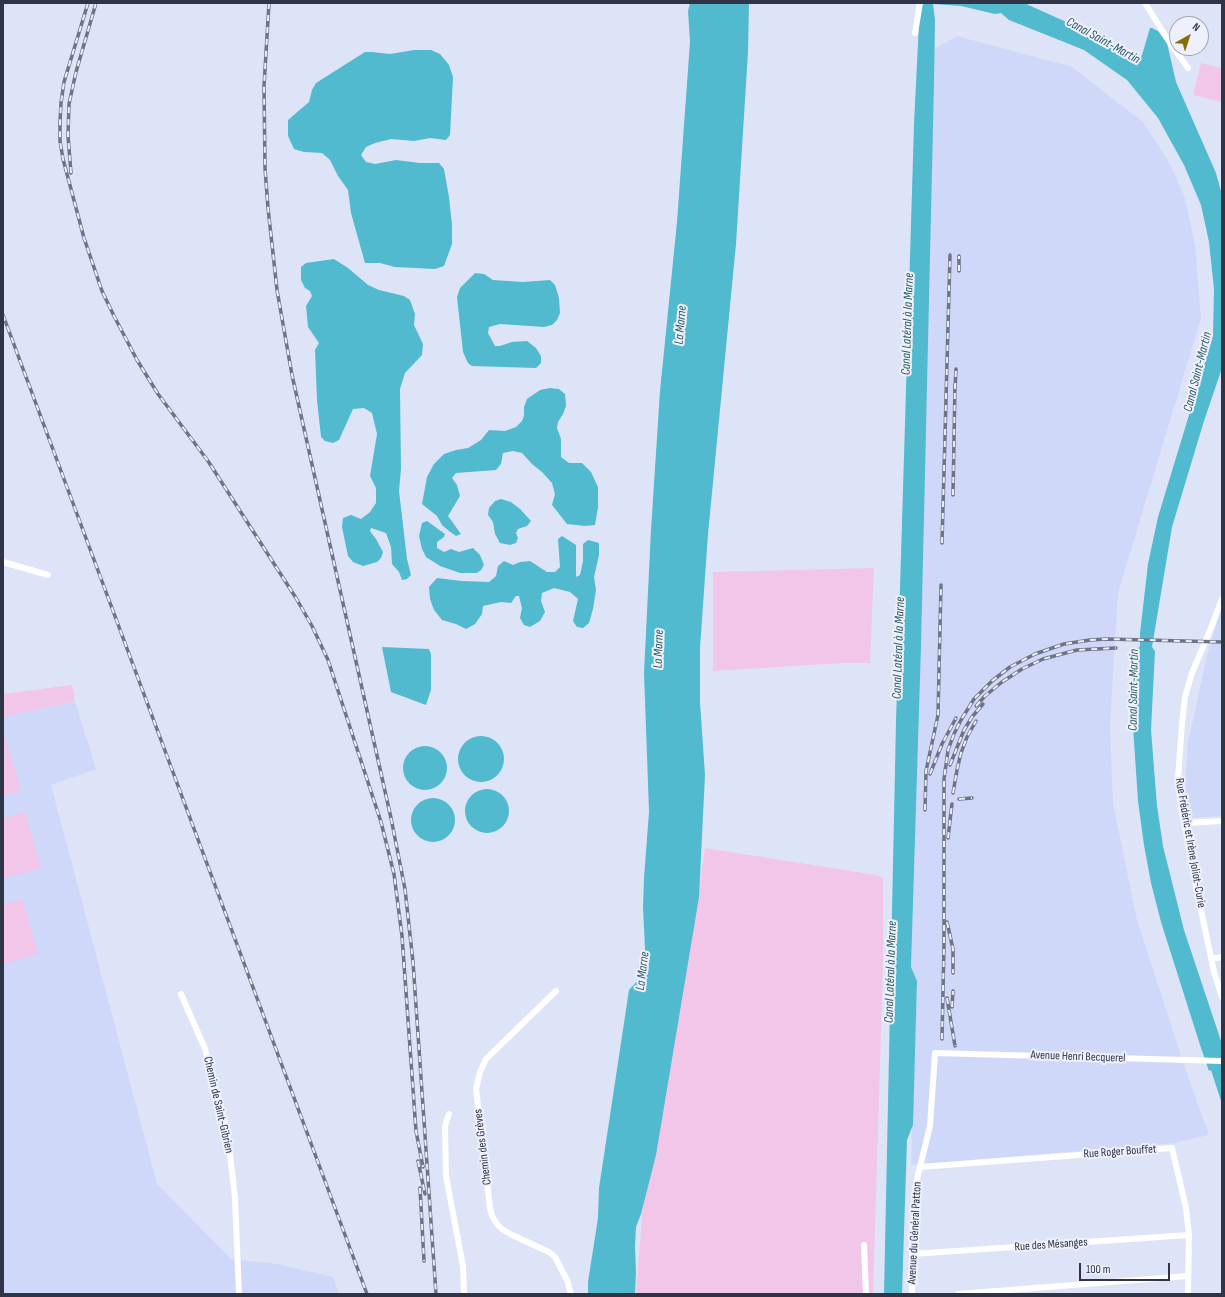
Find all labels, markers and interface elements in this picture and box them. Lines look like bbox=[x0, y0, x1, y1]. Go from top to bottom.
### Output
water label: Canal Saint-Martin bbox=[1063, 14, 1143, 68]
north arrow bbox=[1169, 16, 1209, 56]
text: N bbox=[1190, 20, 1203, 34]
water label: Canal Latéral à la Marne bbox=[898, 273, 918, 375]
water label: La Marne bbox=[672, 305, 690, 345]
water label: Canal Saint-Martin bbox=[1181, 330, 1215, 414]
water label: Canal Latéral à la Marne bbox=[889, 597, 909, 699]
water label: La Marne bbox=[651, 629, 667, 669]
water label: Canal Saint-Martin bbox=[1125, 649, 1143, 731]
street label: Rue Frédéric et Irène Joliot-Curie bbox=[1172, 777, 1208, 909]
water label: Canal Latéral à la Marne bbox=[881, 921, 901, 1023]
water label: La Marne bbox=[633, 951, 653, 991]
street label: Avenue Henri Becquerel bbox=[1030, 1048, 1126, 1066]
street label: Chemin de Saint-Gibrien bbox=[200, 1055, 236, 1155]
street label: Chemin des Grèves bbox=[471, 1108, 495, 1186]
street label: Rue Roger Bouffet bbox=[1083, 1142, 1157, 1162]
street label: Avenue du Général Patton bbox=[905, 1181, 925, 1285]
street label: Rue des Mésanges bbox=[1014, 1235, 1088, 1255]
scale bar bbox=[1081, 1255, 1172, 1281]
text: 100 m bbox=[1086, 1262, 1111, 1277]

